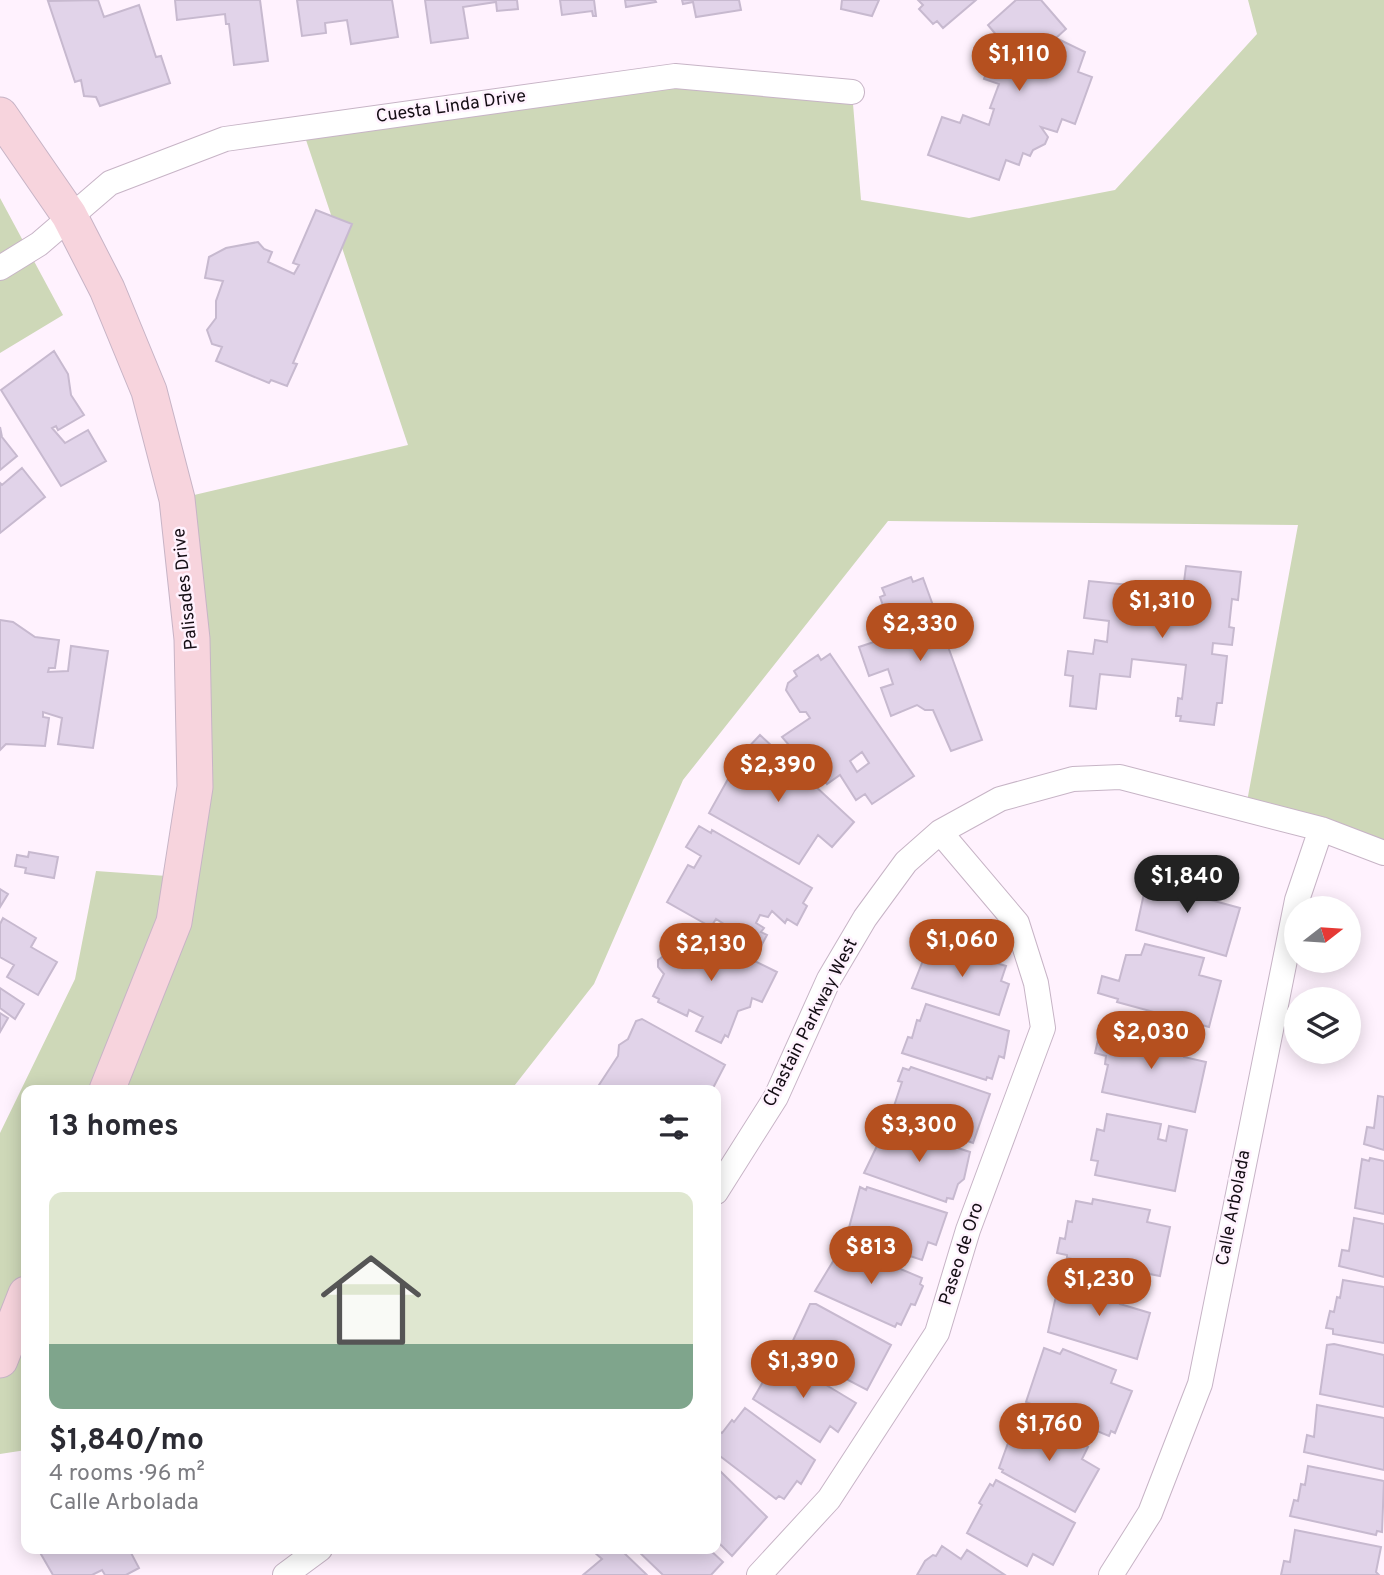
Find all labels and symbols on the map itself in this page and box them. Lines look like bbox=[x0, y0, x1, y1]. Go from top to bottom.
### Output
pin: $1,110 bbox=[962, 34, 1076, 93]
street label: Cuesta Linda Drive bbox=[374, 85, 528, 129]
street label: Palisades Drive bbox=[168, 527, 204, 651]
pin: $1,310 bbox=[1105, 580, 1219, 640]
pin: $2,330 bbox=[863, 604, 977, 663]
pin: $2,390 bbox=[721, 744, 835, 804]
pin: $1,840 bbox=[1130, 856, 1244, 915]
north arrow bbox=[1284, 896, 1362, 973]
pin: $1,060 bbox=[905, 920, 1019, 979]
pin: $2,130 bbox=[654, 923, 768, 983]
street label: Chastain Parkway West bbox=[758, 935, 864, 1111]
pin: $2,030 bbox=[1094, 1012, 1208, 1071]
pin: $3,300 bbox=[862, 1104, 976, 1164]
street label: Calle Arbolada bbox=[1212, 1148, 1256, 1268]
street label: Paseo de Oro bbox=[935, 1200, 989, 1308]
pin: $813 bbox=[830, 1226, 912, 1286]
pin: $1,230 bbox=[1042, 1258, 1156, 1318]
pin: $1,390 bbox=[746, 1340, 860, 1400]
pin: $1,760 bbox=[992, 1404, 1106, 1463]

